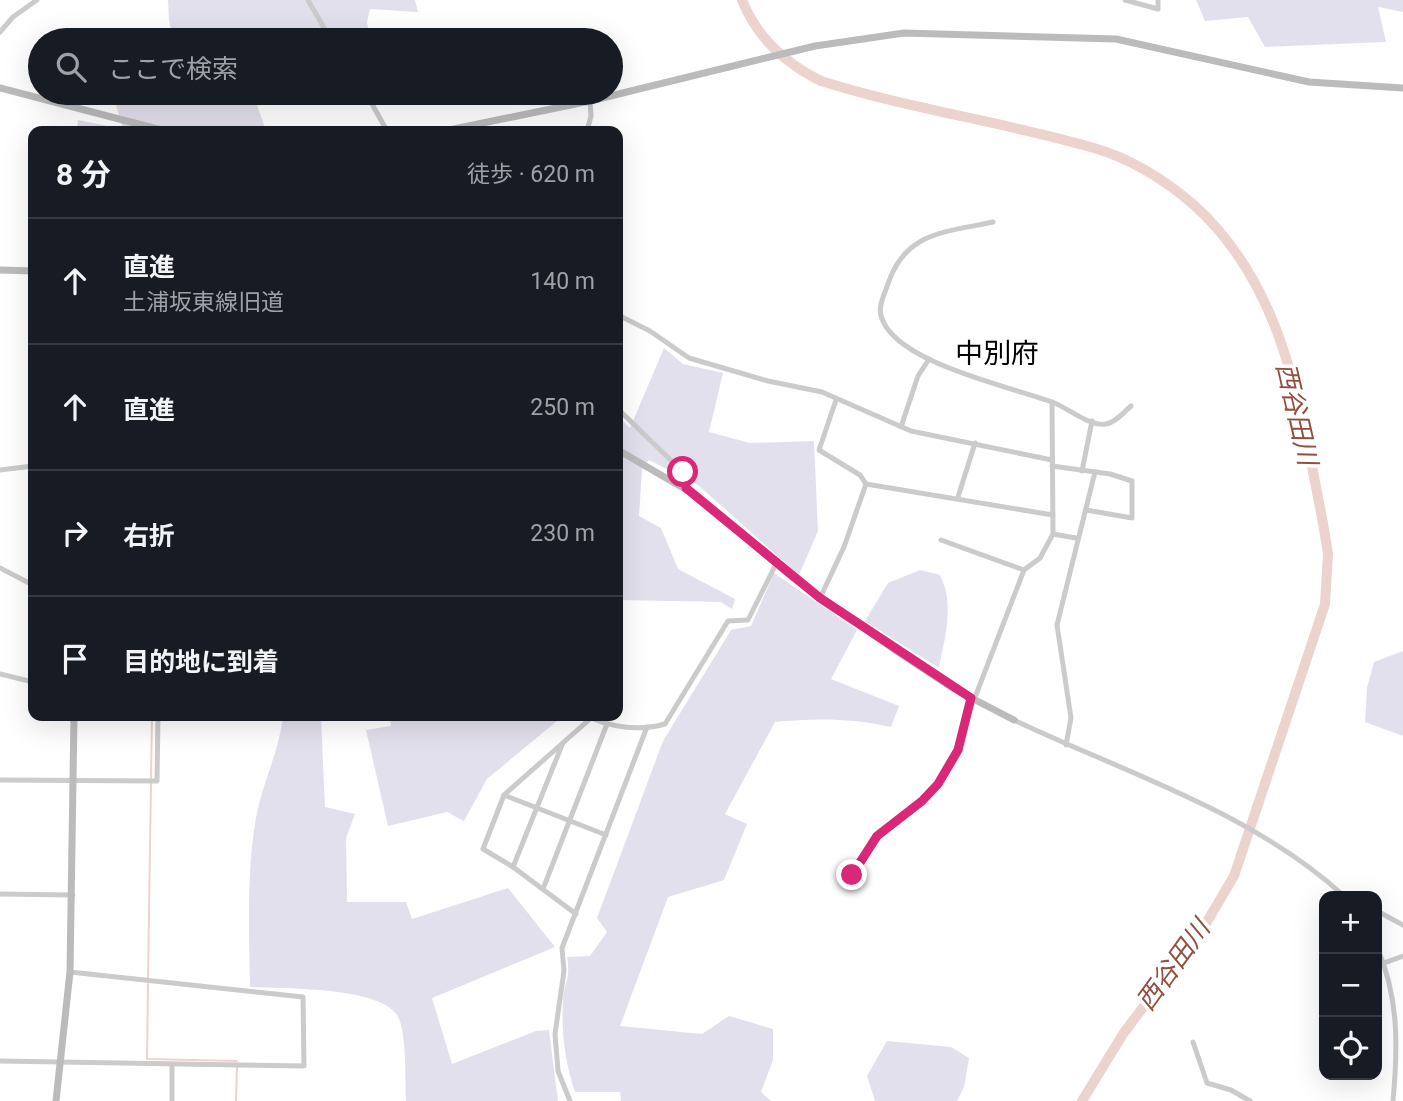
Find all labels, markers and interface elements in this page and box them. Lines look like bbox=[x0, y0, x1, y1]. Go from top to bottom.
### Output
search box bbox=[28, 28, 623, 105]
icon: search bbox=[52, 48, 90, 86]
text: ここで検索 bbox=[108, 54, 238, 84]
text: 8 分 bbox=[56, 157, 111, 192]
text: 徒歩 · 620 m bbox=[467, 161, 595, 188]
text: 直進 bbox=[123, 252, 175, 282]
icon: ahead bbox=[56, 262, 94, 300]
text: 140 m bbox=[530, 268, 595, 295]
text: 土浦坂東線旧道 bbox=[123, 289, 284, 316]
district label: 中別府 bbox=[955, 337, 1039, 370]
water label: 西谷田川 bbox=[1271, 360, 1324, 471]
icon: ahead bbox=[56, 388, 94, 426]
text: 250 m bbox=[530, 394, 595, 421]
text: 直進 bbox=[123, 395, 175, 425]
route start bbox=[667, 456, 698, 487]
icon: right bbox=[56, 514, 94, 552]
text: 230 m bbox=[530, 520, 595, 547]
text: 右折 bbox=[123, 521, 175, 551]
icon: arrive bbox=[56, 640, 94, 678]
text: 目的地に到着 bbox=[123, 647, 279, 677]
route end bbox=[836, 859, 867, 890]
map controls bbox=[1319, 891, 1382, 1080]
button: + bbox=[1319, 891, 1382, 954]
water label: 西谷田川 bbox=[1130, 912, 1217, 1016]
button: − bbox=[1319, 954, 1382, 1017]
button: locate bbox=[1319, 1017, 1382, 1080]

